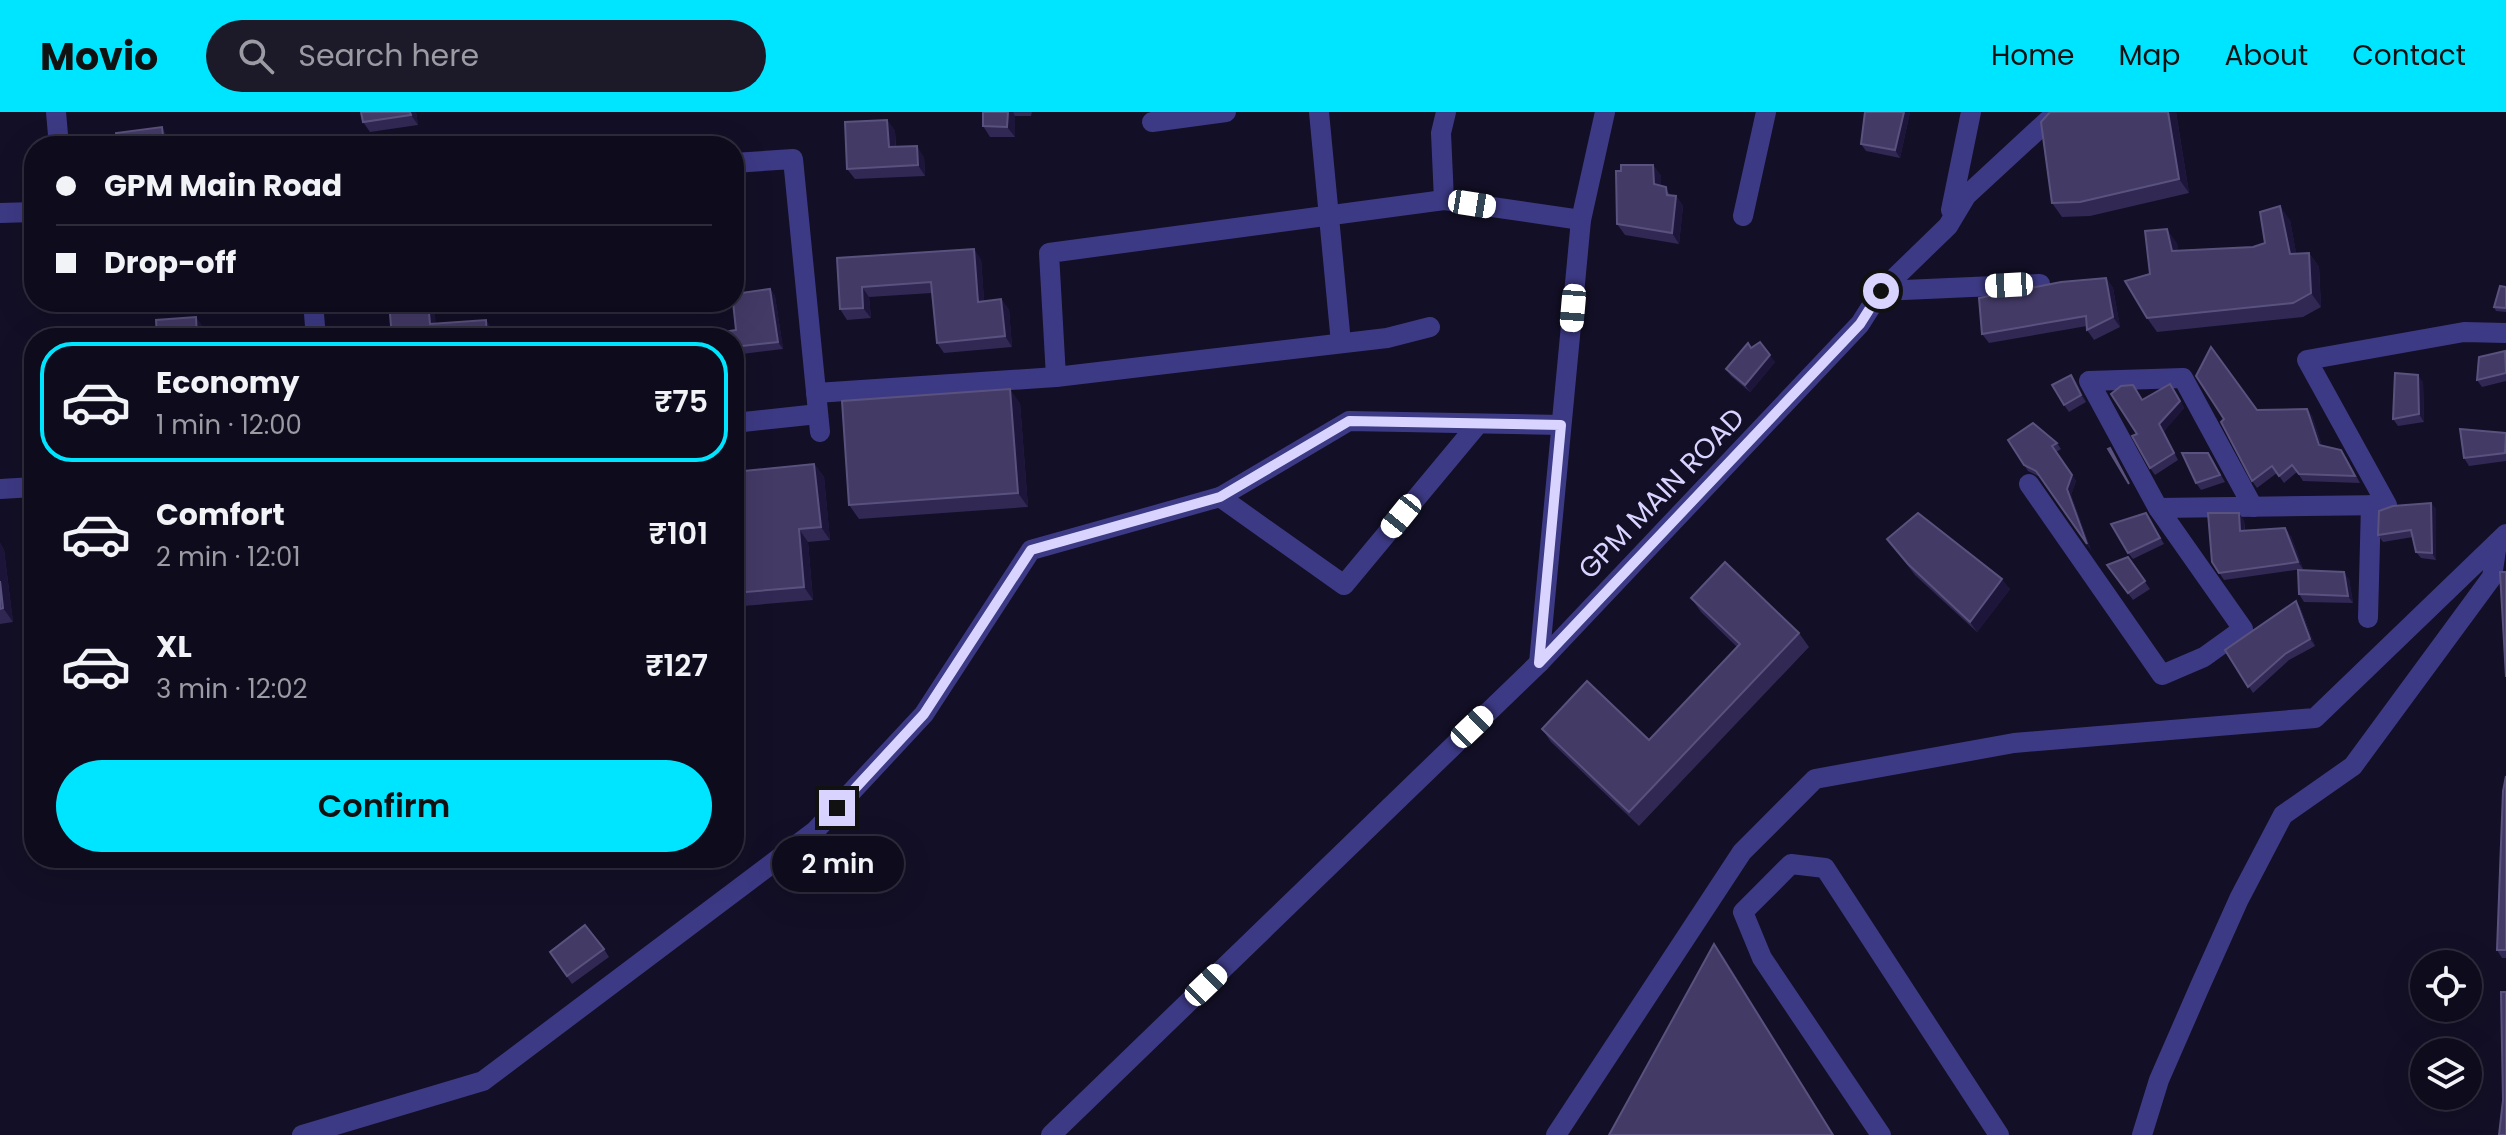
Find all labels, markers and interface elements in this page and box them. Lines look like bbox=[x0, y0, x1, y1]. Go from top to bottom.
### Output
search box bbox=[206, 20, 766, 92]
text: Movio bbox=[40, 30, 158, 83]
icon: search bbox=[234, 34, 278, 78]
text: Search here bbox=[298, 34, 479, 77]
text: Home bbox=[1991, 36, 2074, 75]
text: Map bbox=[2118, 36, 2180, 75]
text: About bbox=[2224, 36, 2308, 75]
text: Contact bbox=[2352, 36, 2466, 75]
text: GPM Main Road bbox=[104, 164, 342, 207]
car bbox=[1446, 188, 1498, 220]
text: Drop-off bbox=[104, 241, 236, 284]
car bbox=[1984, 272, 2034, 298]
route start bbox=[1863, 273, 1899, 309]
car bbox=[1559, 283, 1587, 333]
text: Economy bbox=[156, 361, 300, 404]
icon: car bbox=[60, 366, 132, 438]
text: ₹75 bbox=[654, 380, 708, 423]
street label: GPM MAIN ROAD bbox=[1569, 399, 1753, 588]
text: 1 min · 12:00 bbox=[156, 407, 302, 443]
car bbox=[1377, 490, 1425, 542]
text: Comfort bbox=[156, 493, 285, 536]
icon: car bbox=[60, 498, 132, 570]
text: ₹101 bbox=[649, 512, 708, 555]
text: 2 min · 12:01 bbox=[156, 539, 301, 575]
text: XL bbox=[156, 625, 192, 668]
icon: car bbox=[60, 630, 132, 702]
text: ₹127 bbox=[645, 644, 708, 687]
text: 3 min · 12:02 bbox=[156, 671, 308, 707]
car bbox=[1446, 702, 1498, 752]
button: Confirm bbox=[56, 760, 712, 852]
route end bbox=[819, 790, 855, 826]
callout: 2 min bbox=[771, 836, 903, 892]
text: 2 min bbox=[802, 846, 874, 882]
map controls bbox=[2410, 950, 2482, 1110]
button: locate bbox=[2410, 950, 2482, 1022]
car bbox=[1180, 960, 1232, 1010]
button: layers bbox=[2410, 1038, 2482, 1110]

